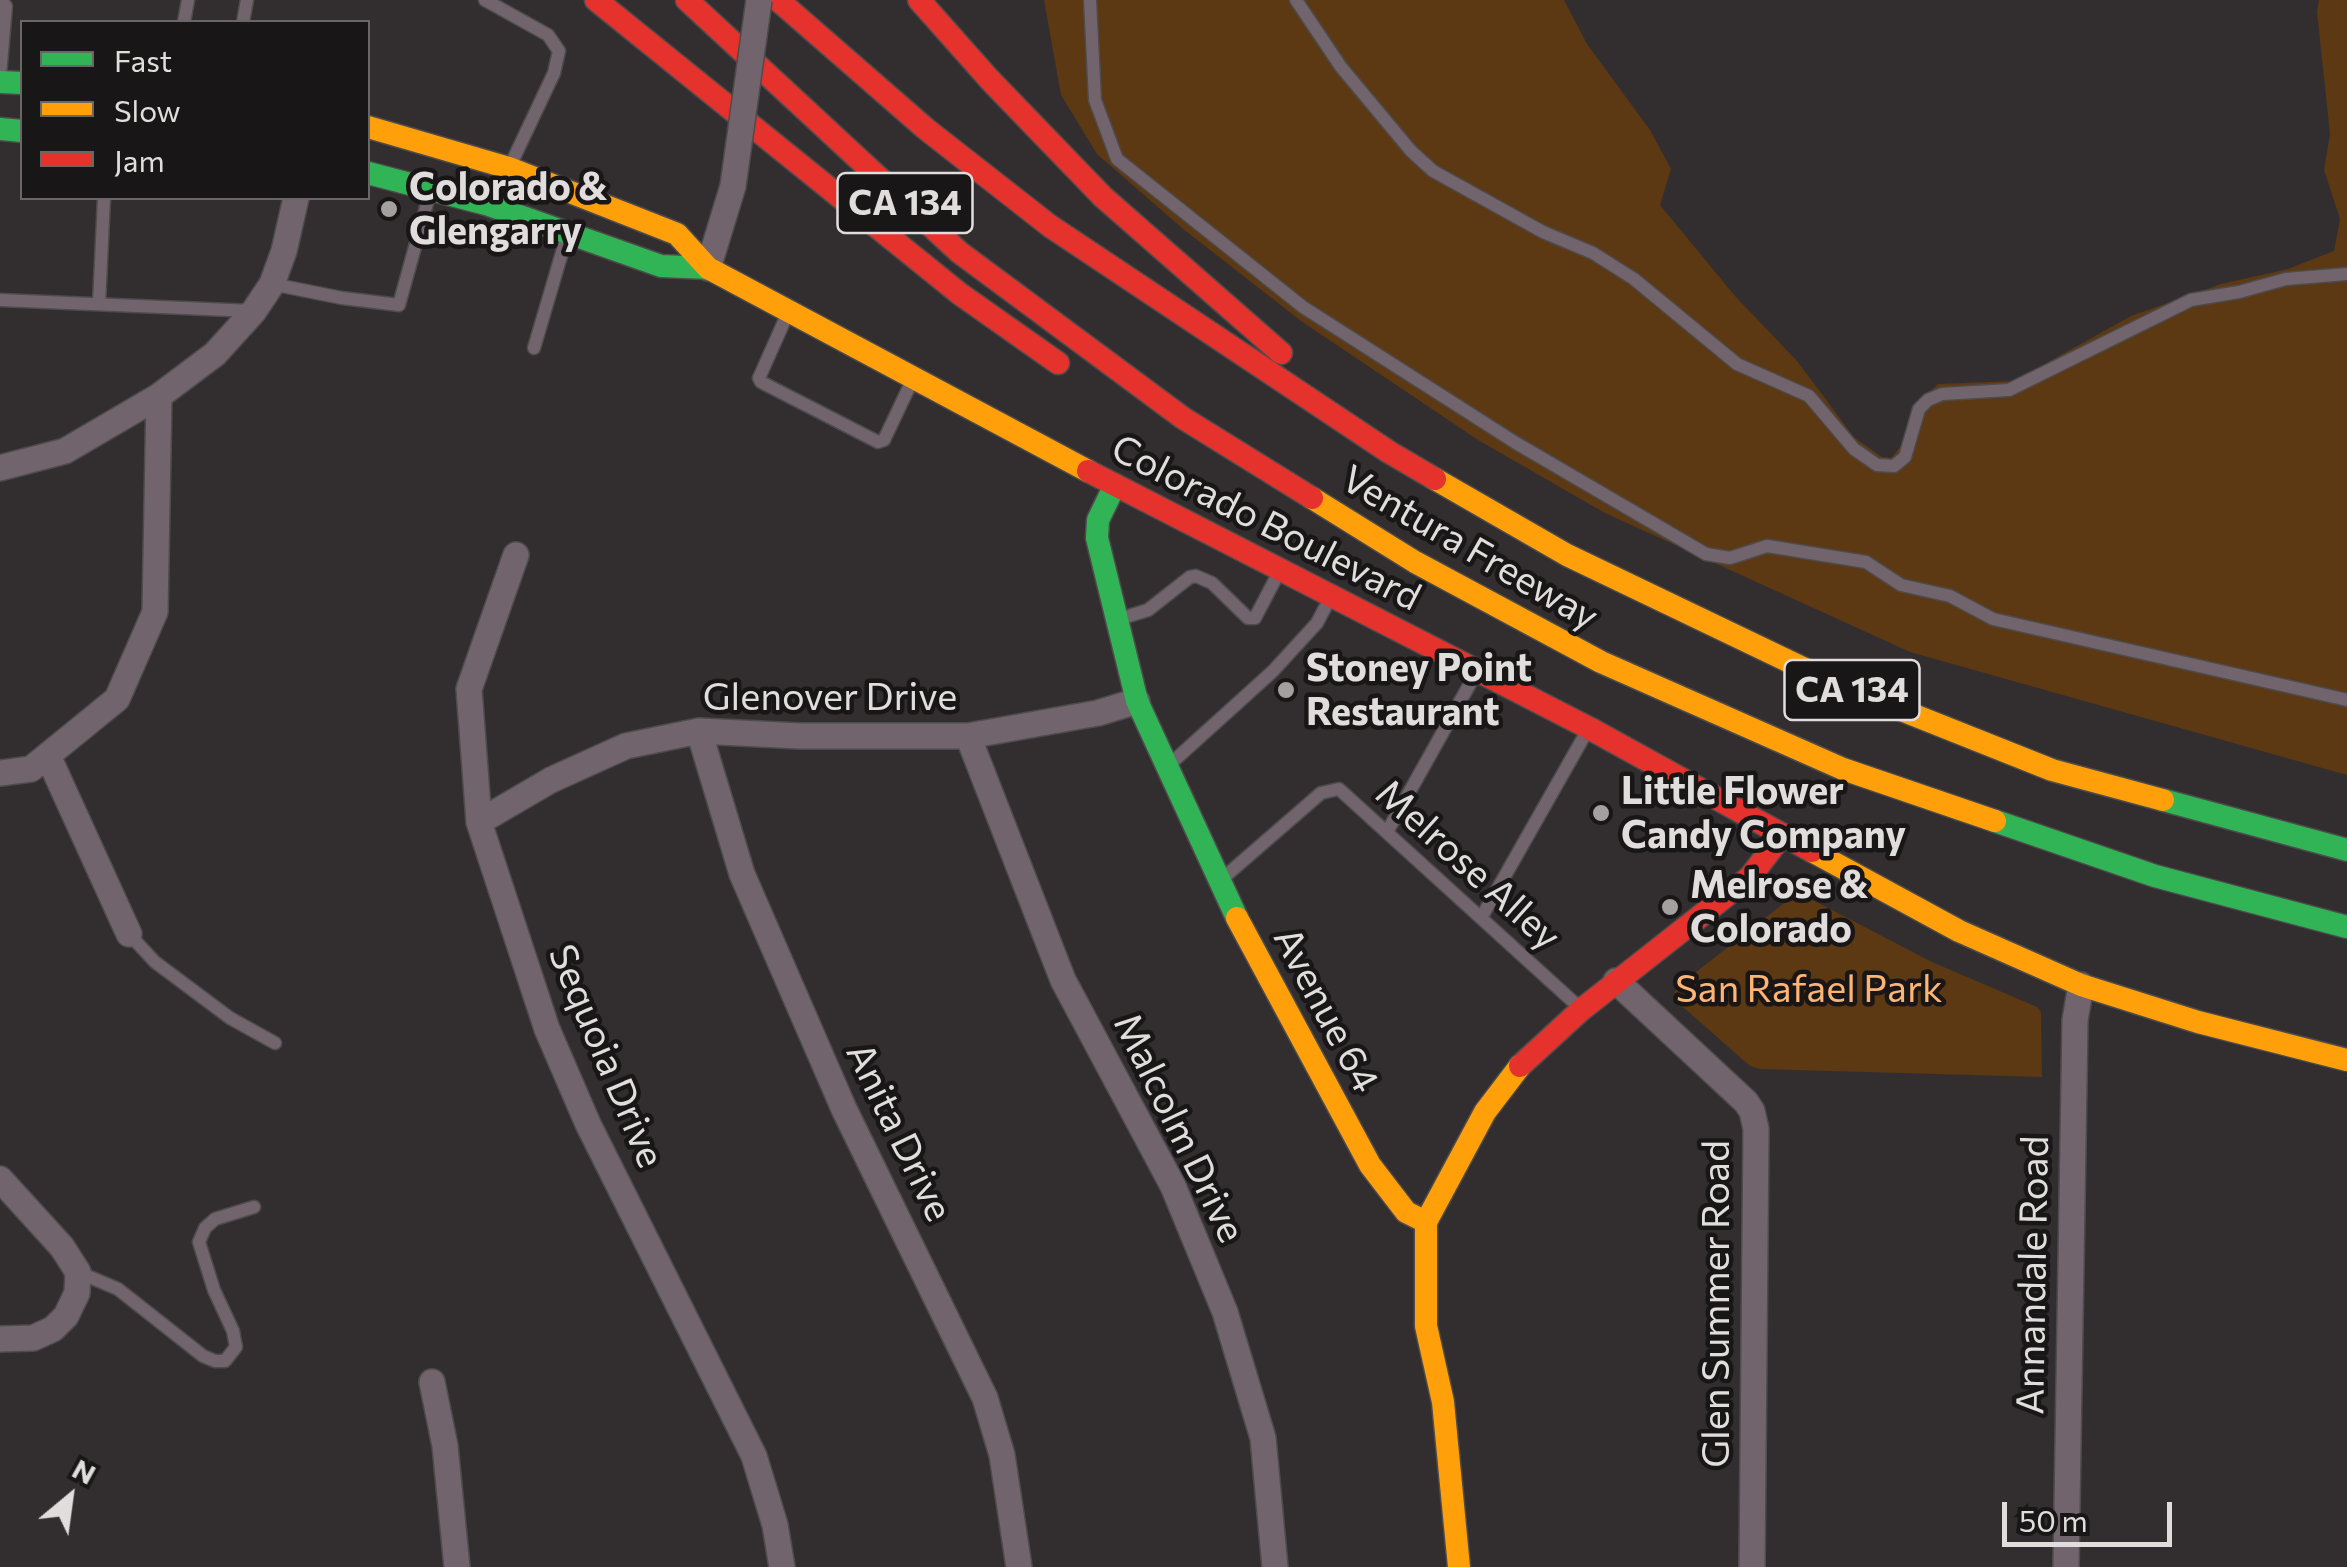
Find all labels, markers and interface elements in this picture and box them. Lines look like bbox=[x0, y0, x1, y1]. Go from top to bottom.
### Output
legend bbox=[20, 20, 370, 200]
text: Fast bbox=[114, 41, 172, 78]
text: Slow bbox=[114, 91, 181, 128]
text: Jam bbox=[114, 141, 165, 178]
place label: Colorado & Glengarry bbox=[409, 164, 607, 253]
road number: CA 134 bbox=[838, 173, 972, 233]
marker: Colorado & Glengarry bbox=[378, 198, 400, 220]
street label: Colorado Boulevard bbox=[1104, 425, 1428, 621]
street label: Ventura Freeway bbox=[1334, 456, 1606, 640]
place label: Stoney Point Restaurant bbox=[1306, 645, 1532, 734]
road number: CA 134 bbox=[1784, 660, 1920, 720]
street label: Glenover Drive bbox=[703, 674, 957, 720]
marker: Stoney Point Restaurant bbox=[1275, 679, 1297, 701]
place label: Little Flower Candy Company bbox=[1621, 768, 1906, 858]
street label: Melrose Alley bbox=[1366, 770, 1570, 960]
marker: Little Flower Candy Company bbox=[1590, 802, 1612, 824]
place label: Melrose & Colorado bbox=[1690, 862, 1868, 952]
marker: Melrose & Colorado bbox=[1659, 896, 1681, 918]
street label: Avenue 64 bbox=[1264, 920, 1388, 1100]
street label: Sequoia Drive bbox=[539, 938, 673, 1174]
park label: San Rafael Park bbox=[1675, 966, 1943, 1012]
street label: Malcolm Drive bbox=[1104, 1006, 1254, 1250]
street label: Anita Drive bbox=[836, 1036, 962, 1228]
street label: Annandale Road bbox=[2008, 1135, 2058, 1415]
street label: Glen Summer Road bbox=[1693, 1140, 1739, 1468]
north arrow bbox=[20, 1447, 120, 1547]
text: N bbox=[67, 1451, 102, 1491]
scale bar bbox=[2007, 1482, 2177, 1544]
text: 50 m bbox=[2019, 1501, 2088, 1538]

